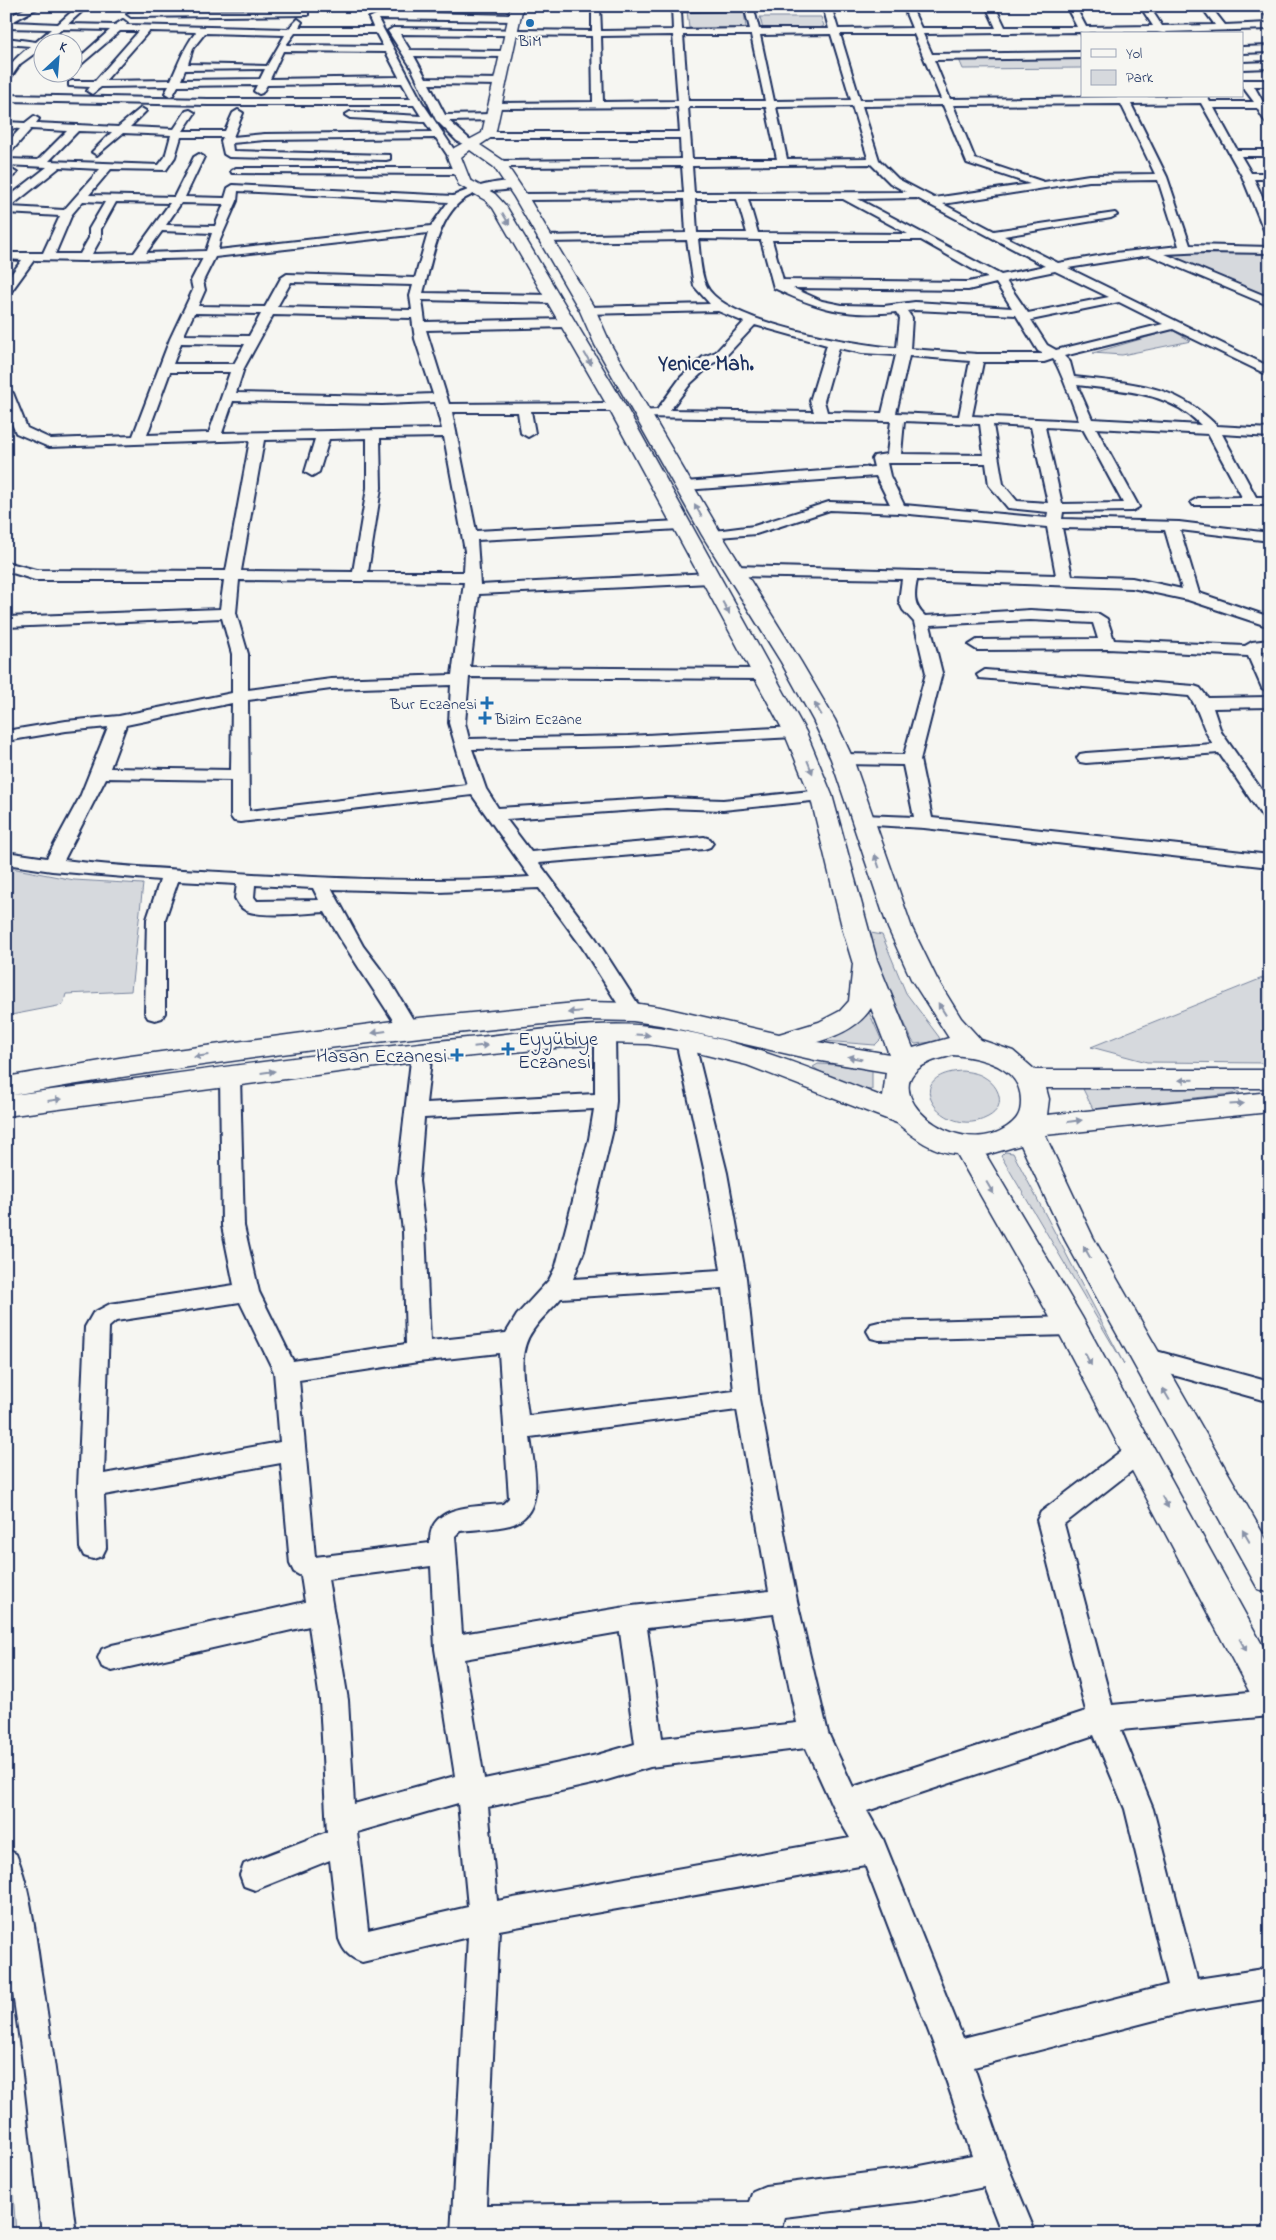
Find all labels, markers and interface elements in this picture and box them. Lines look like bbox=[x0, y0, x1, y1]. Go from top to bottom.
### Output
marker: BiM bbox=[524, 17, 536, 29]
place label: BiM bbox=[517, 30, 542, 54]
north arrow bbox=[32, 32, 82, 82]
legend bbox=[1081, 32, 1244, 98]
text: K bbox=[55, 37, 72, 59]
text: Yol bbox=[1126, 43, 1142, 65]
text: Park bbox=[1126, 67, 1154, 89]
one-way arrow bbox=[502, 212, 511, 225]
district label: Yenice Mah. bbox=[657, 350, 754, 380]
one-way arrow bbox=[583, 353, 592, 366]
one-way arrow bbox=[694, 503, 703, 517]
one-way arrow bbox=[722, 602, 731, 615]
place label: Bur Eczanesi bbox=[389, 693, 477, 717]
marker: Bur Eczanesi bbox=[481, 697, 493, 709]
one-way arrow bbox=[814, 702, 822, 717]
place label: Bizim Eczane bbox=[494, 708, 583, 732]
marker: Bizim Eczane bbox=[479, 712, 491, 724]
one-way arrow bbox=[806, 760, 814, 775]
one-way arrow bbox=[873, 853, 880, 868]
one-way arrow bbox=[938, 1002, 947, 1015]
one-way arrow bbox=[567, 1008, 583, 1016]
place label: Eyyübiye Eczanesi bbox=[518, 1026, 598, 1078]
one-way arrow bbox=[371, 1028, 387, 1036]
one-way arrow bbox=[635, 1032, 651, 1040]
one-way arrow bbox=[473, 1042, 489, 1050]
place label: Hasan Eczanesi bbox=[316, 1043, 447, 1072]
marker: Eyyübiye Eczanesi bbox=[502, 1043, 514, 1055]
marker: Hasan Eczanesi bbox=[451, 1049, 463, 1061]
one-way arrow bbox=[192, 1052, 208, 1060]
one-way arrow bbox=[847, 1054, 863, 1062]
one-way arrow bbox=[260, 1068, 276, 1076]
one-way arrow bbox=[1178, 1076, 1194, 1084]
one-way arrow bbox=[47, 1096, 63, 1104]
one-way arrow bbox=[1229, 1100, 1245, 1108]
one-way arrow bbox=[1067, 1117, 1083, 1125]
one-way arrow bbox=[986, 1181, 995, 1194]
one-way arrow bbox=[1083, 1245, 1091, 1260]
one-way arrow bbox=[1084, 1352, 1093, 1366]
one-way arrow bbox=[1161, 1388, 1170, 1401]
one-way arrow bbox=[1161, 1495, 1169, 1510]
one-way arrow bbox=[1241, 1529, 1250, 1542]
one-way arrow bbox=[1239, 1638, 1247, 1652]

